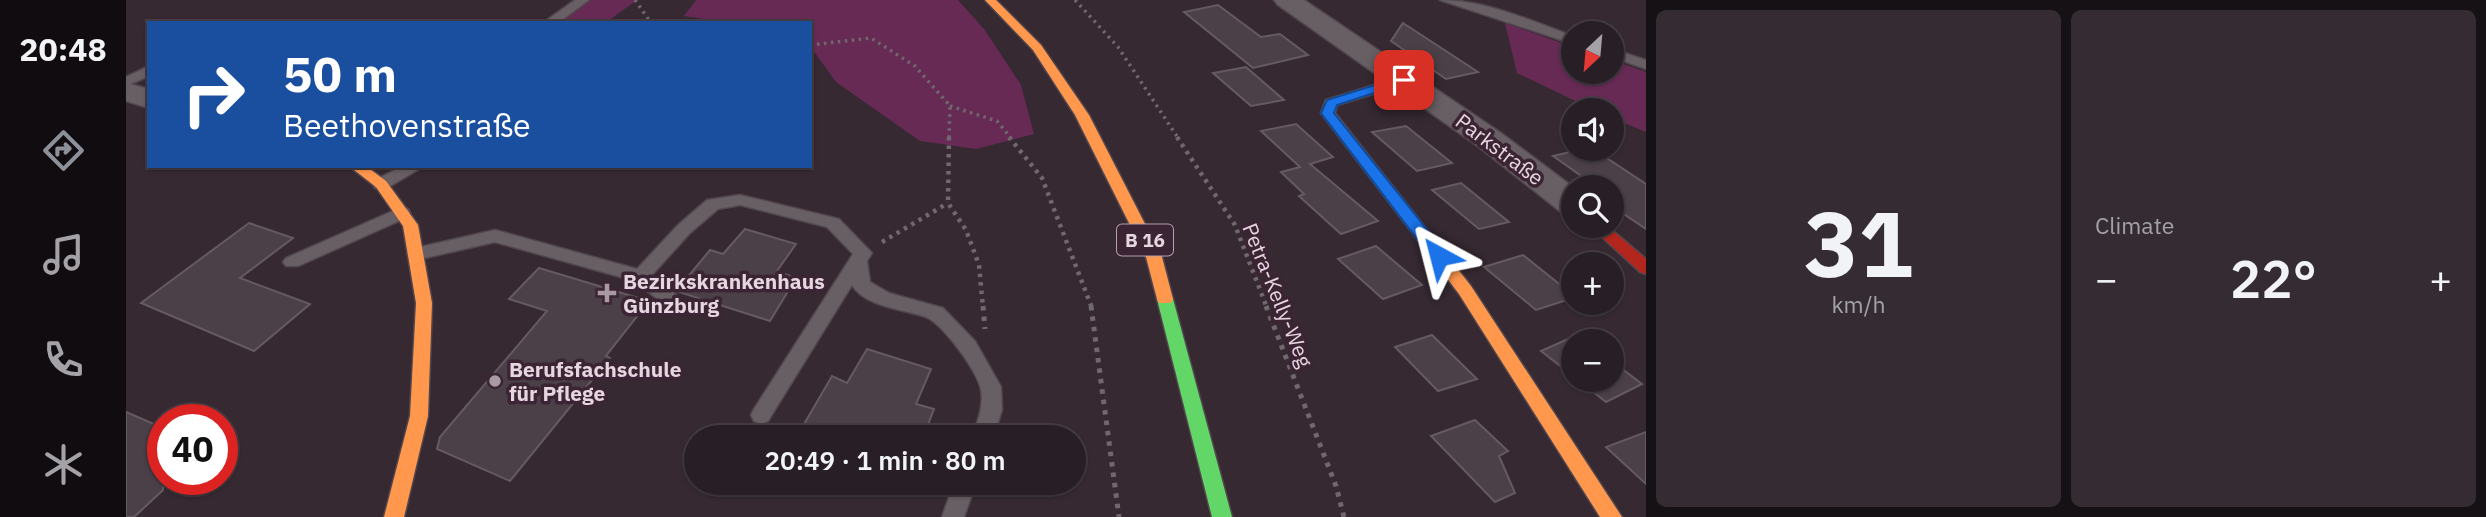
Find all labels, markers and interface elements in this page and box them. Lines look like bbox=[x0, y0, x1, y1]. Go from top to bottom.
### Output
north arrow bbox=[1561, 21, 1624, 84]
map controls bbox=[1561, 21, 1624, 392]
text: 20:48 bbox=[19, 28, 107, 70]
text: 50 m bbox=[283, 42, 397, 105]
icon: right bbox=[168, 49, 259, 140]
pin bbox=[1374, 50, 1434, 110]
icon: arrive bbox=[1385, 61, 1423, 99]
button: sound bbox=[1561, 98, 1624, 161]
text: Beethovenstraße bbox=[283, 104, 531, 146]
street label: Parkstraße bbox=[1450, 107, 1550, 191]
icon: directions bbox=[39, 126, 88, 175]
button: search bbox=[1561, 175, 1624, 238]
text: 31 bbox=[1804, 184, 1913, 302]
text: Climate bbox=[2095, 210, 2174, 240]
street label: Petra-Kelly-Weg bbox=[1236, 219, 1320, 371]
position arrow bbox=[1402, 219, 1476, 293]
road number: B 16 bbox=[1117, 224, 1173, 256]
icon: music bbox=[39, 230, 88, 279]
text: 22° bbox=[2230, 245, 2317, 312]
button: + bbox=[1561, 252, 1624, 315]
text: − bbox=[2095, 254, 2118, 303]
text: + bbox=[2429, 254, 2452, 303]
place label: Bezirkskrankenhaus Günzburg bbox=[623, 267, 825, 319]
marker: Bezirkskrankenhaus Günzburg bbox=[597, 283, 617, 303]
text: km/h bbox=[1831, 289, 1886, 319]
button: − bbox=[1561, 329, 1624, 392]
icon: phone bbox=[39, 335, 88, 384]
place label: Berufsfachschule für Pflege bbox=[509, 355, 682, 407]
marker: Berufsfachschule für Pflege bbox=[487, 373, 503, 389]
speed limit sign: 40 bbox=[147, 404, 238, 495]
icon: climate bbox=[39, 440, 88, 489]
text: 20:49 · 1 min · 80 m bbox=[764, 443, 1006, 477]

